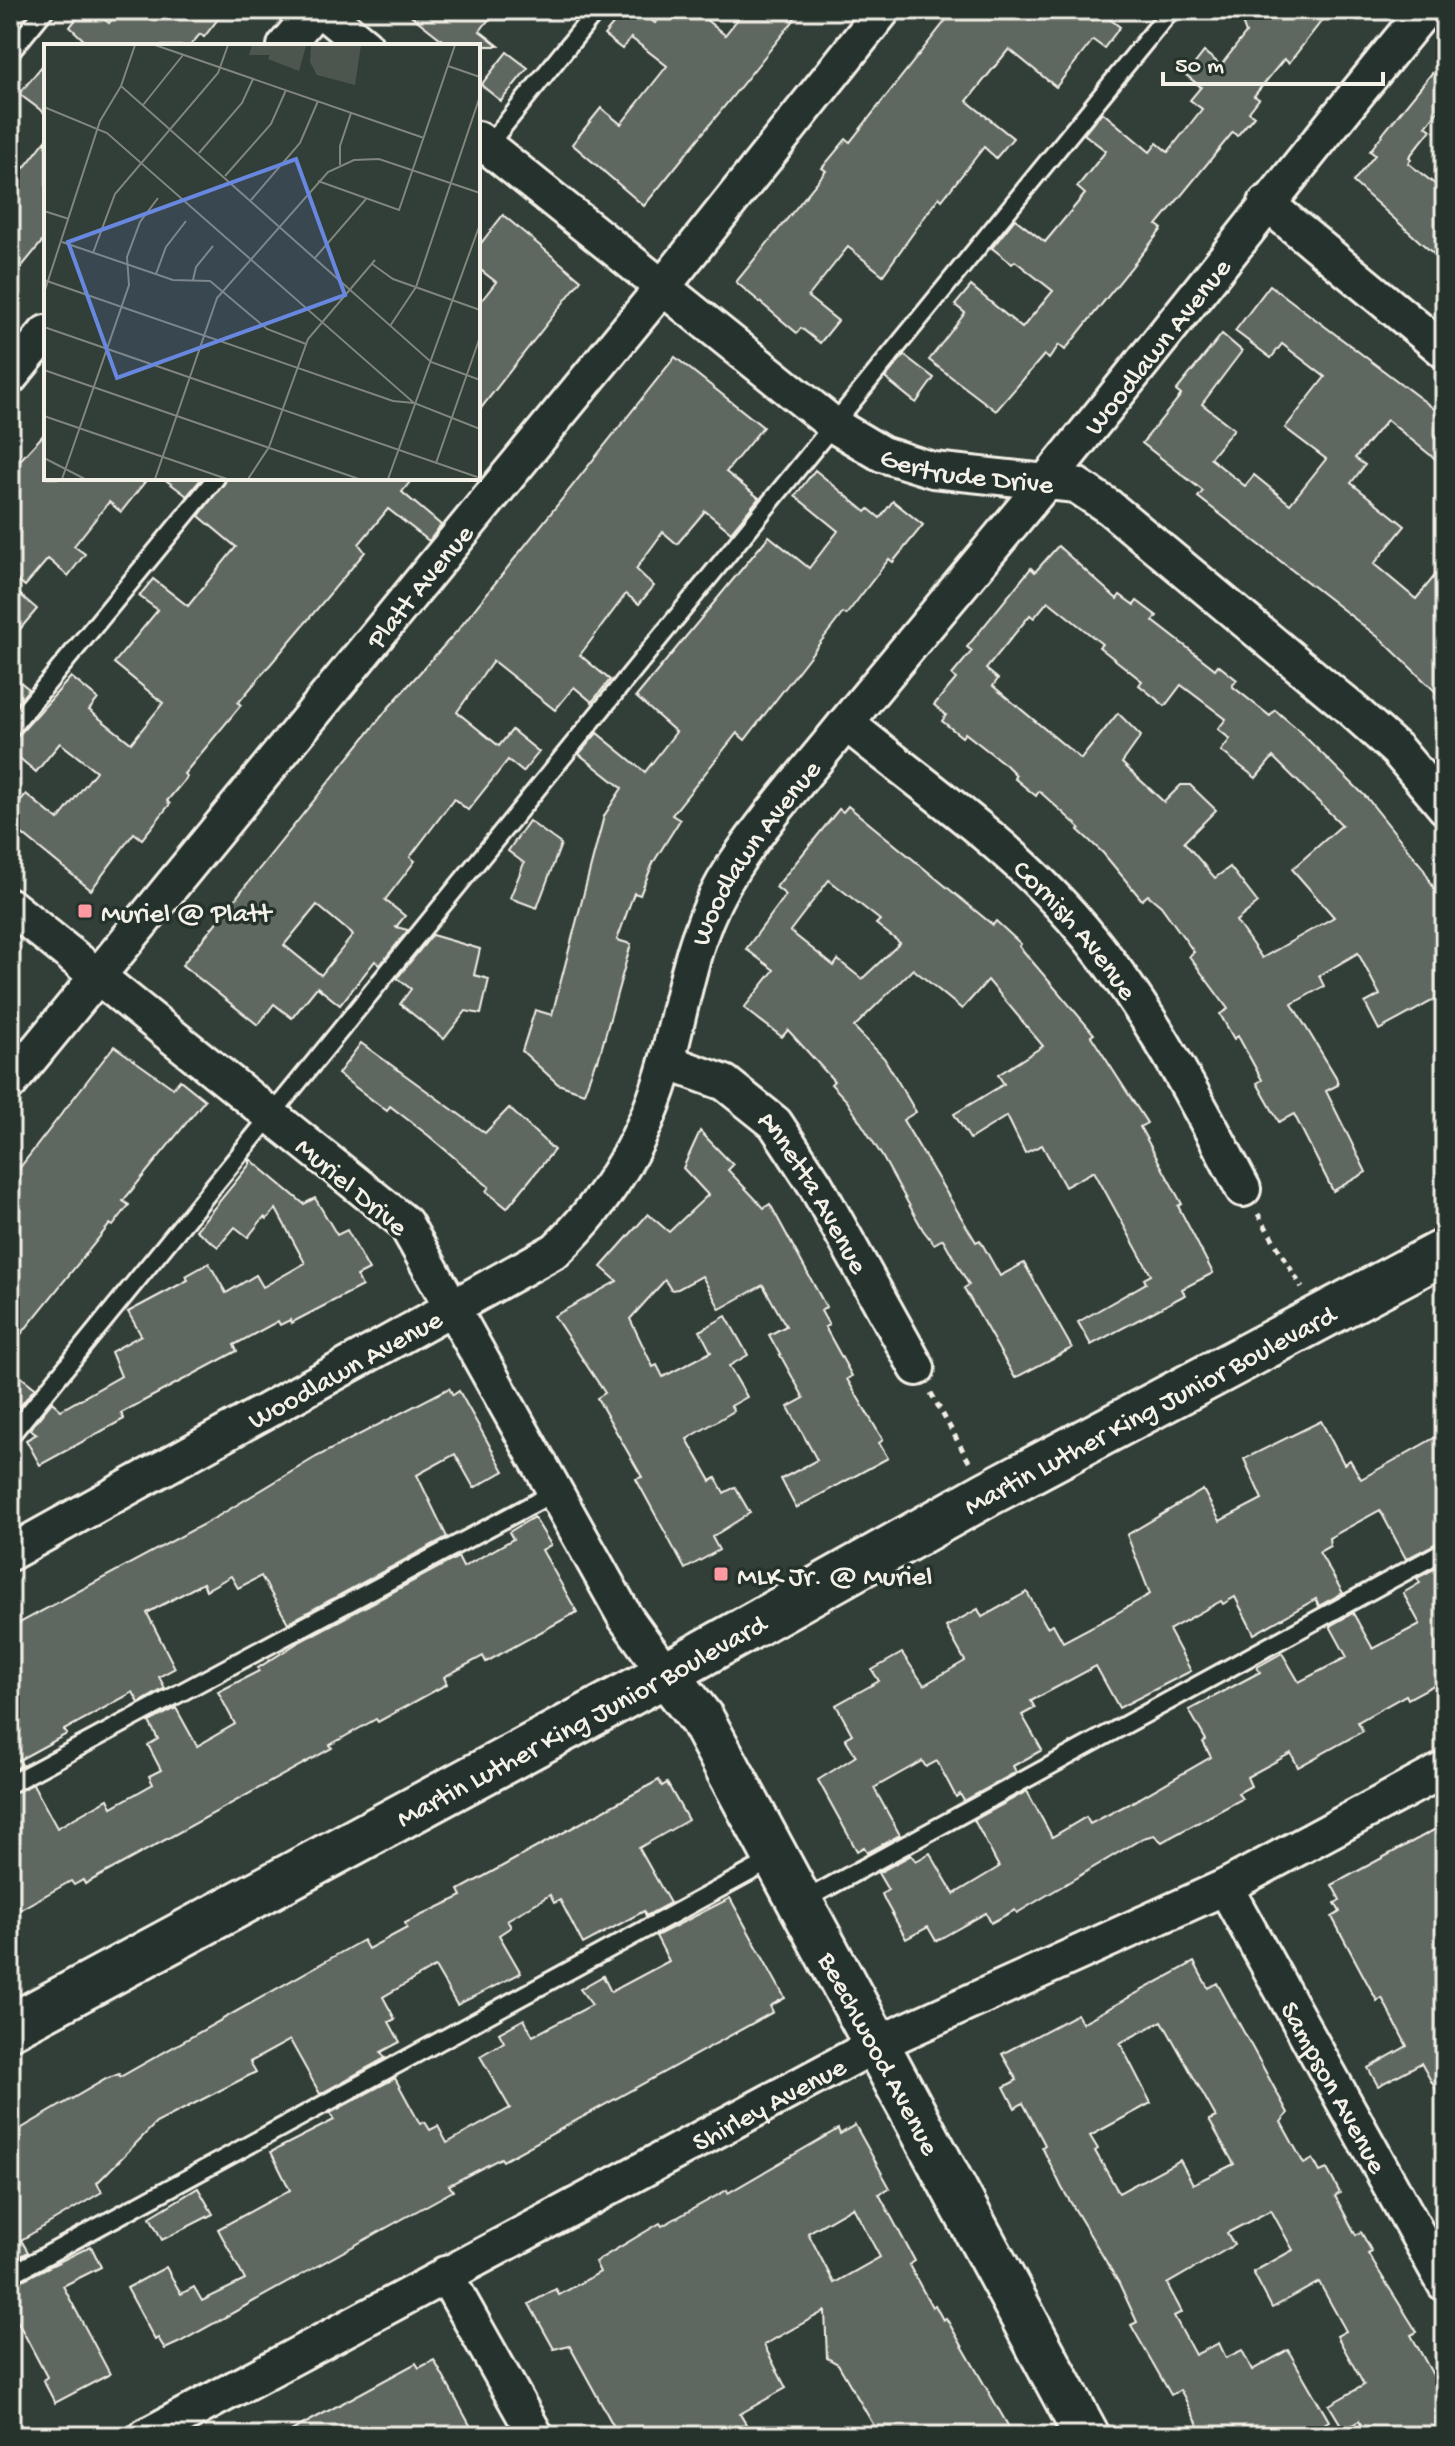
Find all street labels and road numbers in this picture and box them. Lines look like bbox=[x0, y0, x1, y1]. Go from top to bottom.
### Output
street label: Woodlawn Avenue bbox=[1079, 253, 1240, 443]
street label: Gertrude Drive bbox=[875, 442, 1055, 504]
street label: Platt Avenue bbox=[361, 519, 483, 657]
street label: Woodlawn Avenue bbox=[686, 754, 830, 951]
street label: Cornish Avenue bbox=[1004, 854, 1143, 1008]
street label: Annetta Avenue bbox=[750, 1104, 874, 1281]
street label: Muriel Drive bbox=[287, 1132, 414, 1245]
street label: Martin Luther King Junior Boulevard bbox=[959, 1299, 1345, 1525]
street label: Woodlawn Avenue bbox=[243, 1304, 450, 1439]
street label: Martin Luther King Junior Boulevard bbox=[392, 1608, 775, 1837]
street label: Beechwood Avenue bbox=[808, 1947, 945, 2162]
street label: Sampson Avenue bbox=[1271, 1997, 1393, 2181]
street label: Shirley Avenue bbox=[688, 2052, 853, 2161]

